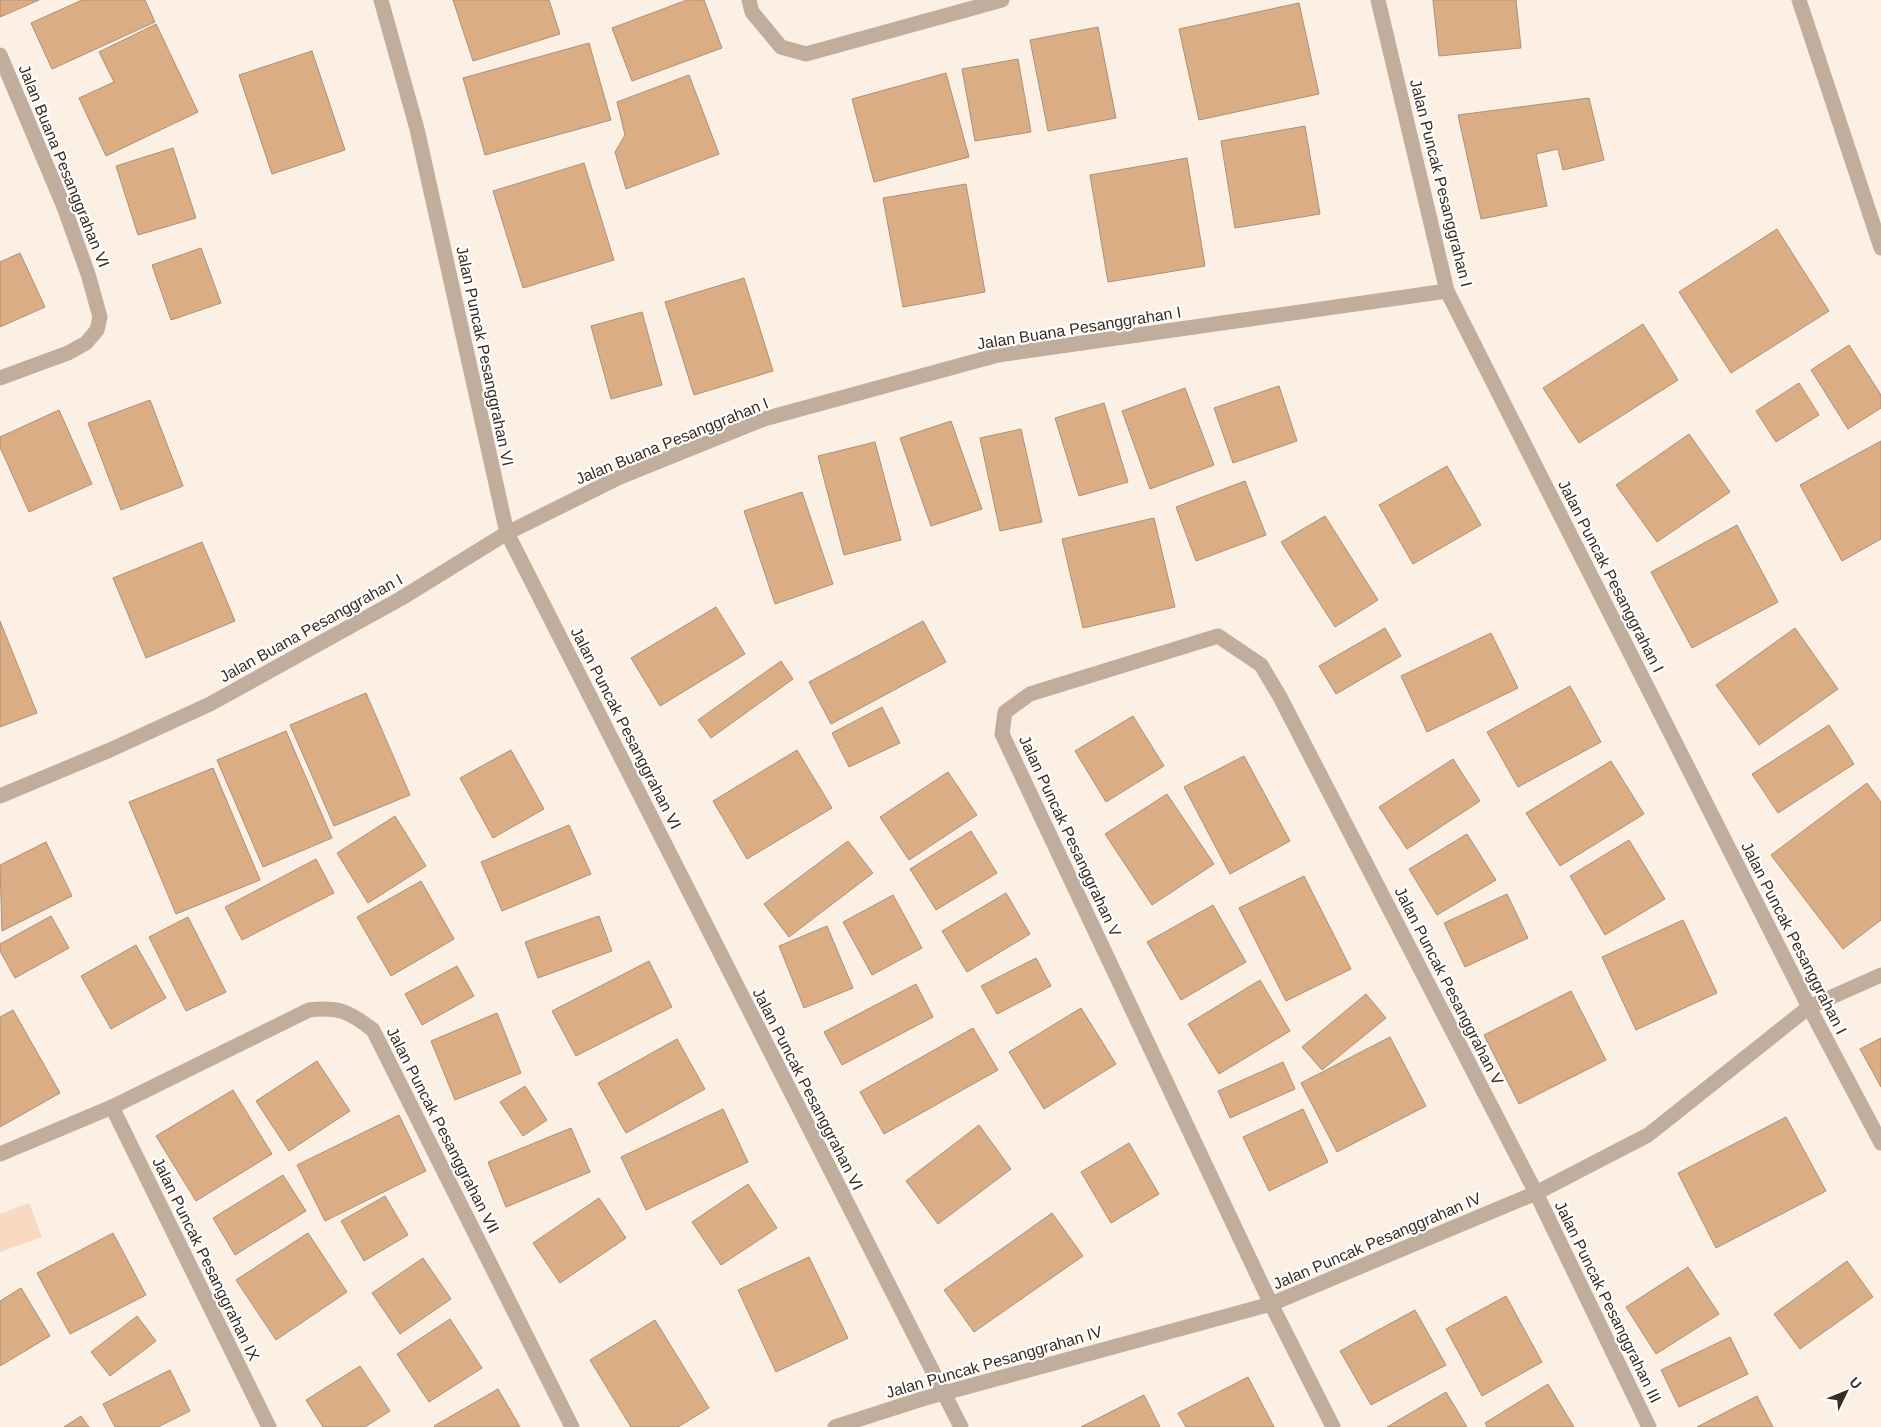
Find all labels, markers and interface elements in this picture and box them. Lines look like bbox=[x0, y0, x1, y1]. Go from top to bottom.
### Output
street label: Jalan Buana Pesanggrahan VI bbox=[15, 62, 113, 270]
street label: Jalan Puncak Pesanggrahan I bbox=[1407, 77, 1475, 289]
street label: Jalan Puncak Pesanggrahan VI bbox=[453, 245, 517, 467]
street label: Jalan Buana Pesanggrahan I bbox=[976, 303, 1182, 353]
street label: Jalan Buana Pesanggrahan I bbox=[573, 394, 771, 488]
street label: Jalan Puncak Pesanggrahan I bbox=[1555, 477, 1667, 675]
street label: Jalan Buana Pesanggrahan I bbox=[217, 571, 405, 685]
street label: Jalan Puncak Pesanggrahan VI bbox=[568, 624, 684, 832]
street label: Jalan Puncak Pesanggrahan V bbox=[1016, 733, 1124, 939]
street label: Jalan Puncak Pesanggrahan I bbox=[1738, 839, 1850, 1037]
street label: Jalan Puncak Pesanggrahan V bbox=[1392, 884, 1507, 1088]
street label: Jalan Puncak Pesanggrahan VI bbox=[750, 985, 866, 1193]
street label: Jalan Puncak Pesanggrahan VII bbox=[384, 1024, 502, 1236]
street label: Jalan Puncak Pesanggrahan IX bbox=[149, 1155, 263, 1364]
street label: Jalan Puncak Pesanggrahan IV bbox=[1271, 1189, 1484, 1293]
street label: Jalan Puncak Pesanggrahan III bbox=[1552, 1198, 1664, 1406]
street label: Jalan Puncak Pesanggrahan IV bbox=[884, 1323, 1104, 1401]
north arrow bbox=[1821, 1367, 1871, 1417]
text: U bbox=[1846, 1374, 1865, 1392]

